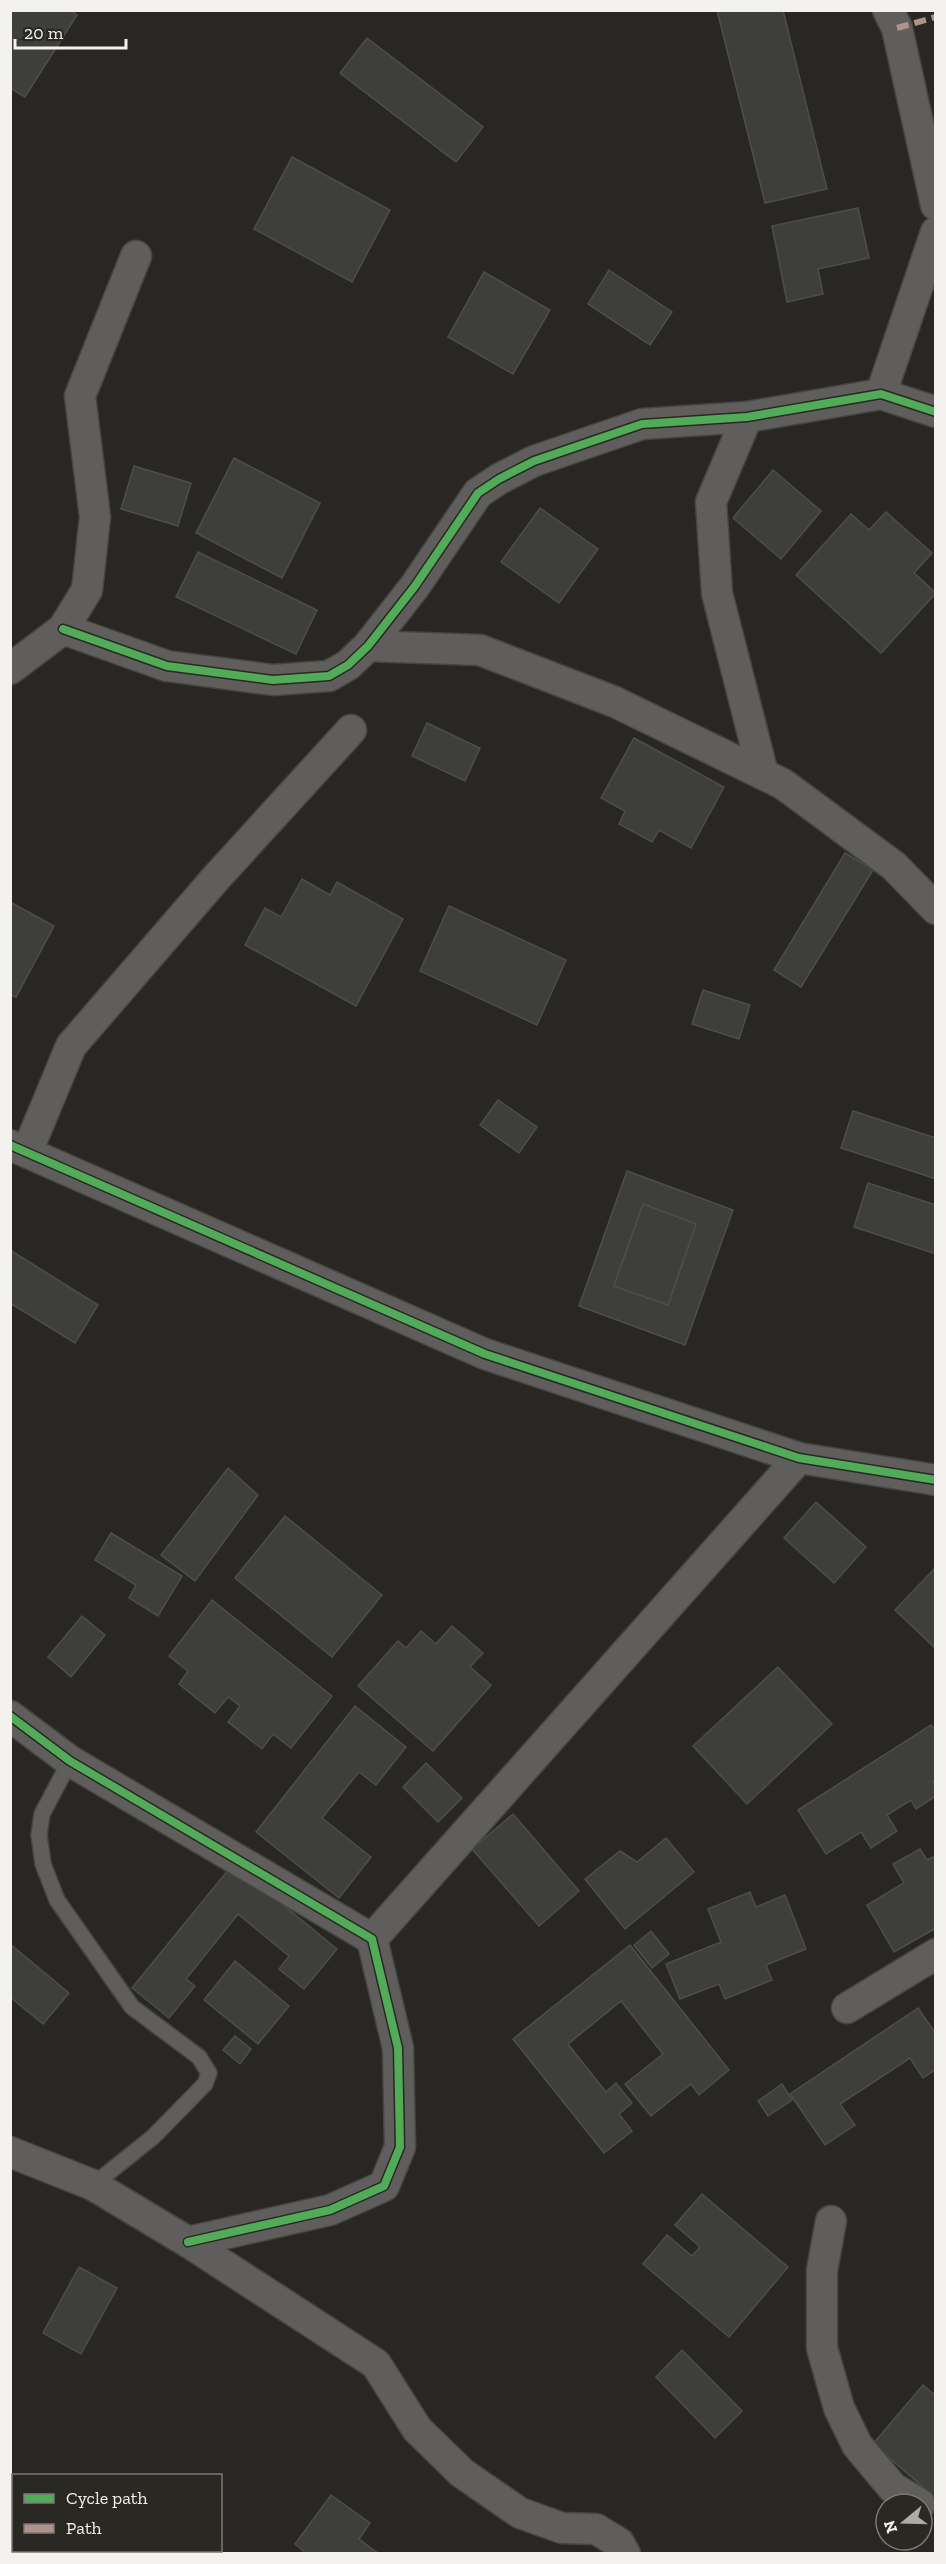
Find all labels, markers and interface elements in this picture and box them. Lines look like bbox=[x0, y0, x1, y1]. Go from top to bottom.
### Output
scale bar bbox=[15, 12, 126, 50]
text: 20 m bbox=[24, 22, 64, 44]
legend bbox=[12, 2474, 222, 2552]
text: Cycle path bbox=[66, 2487, 148, 2509]
north arrow bbox=[874, 2492, 934, 2552]
text: Path bbox=[66, 2517, 102, 2539]
text: N bbox=[879, 2518, 901, 2536]

